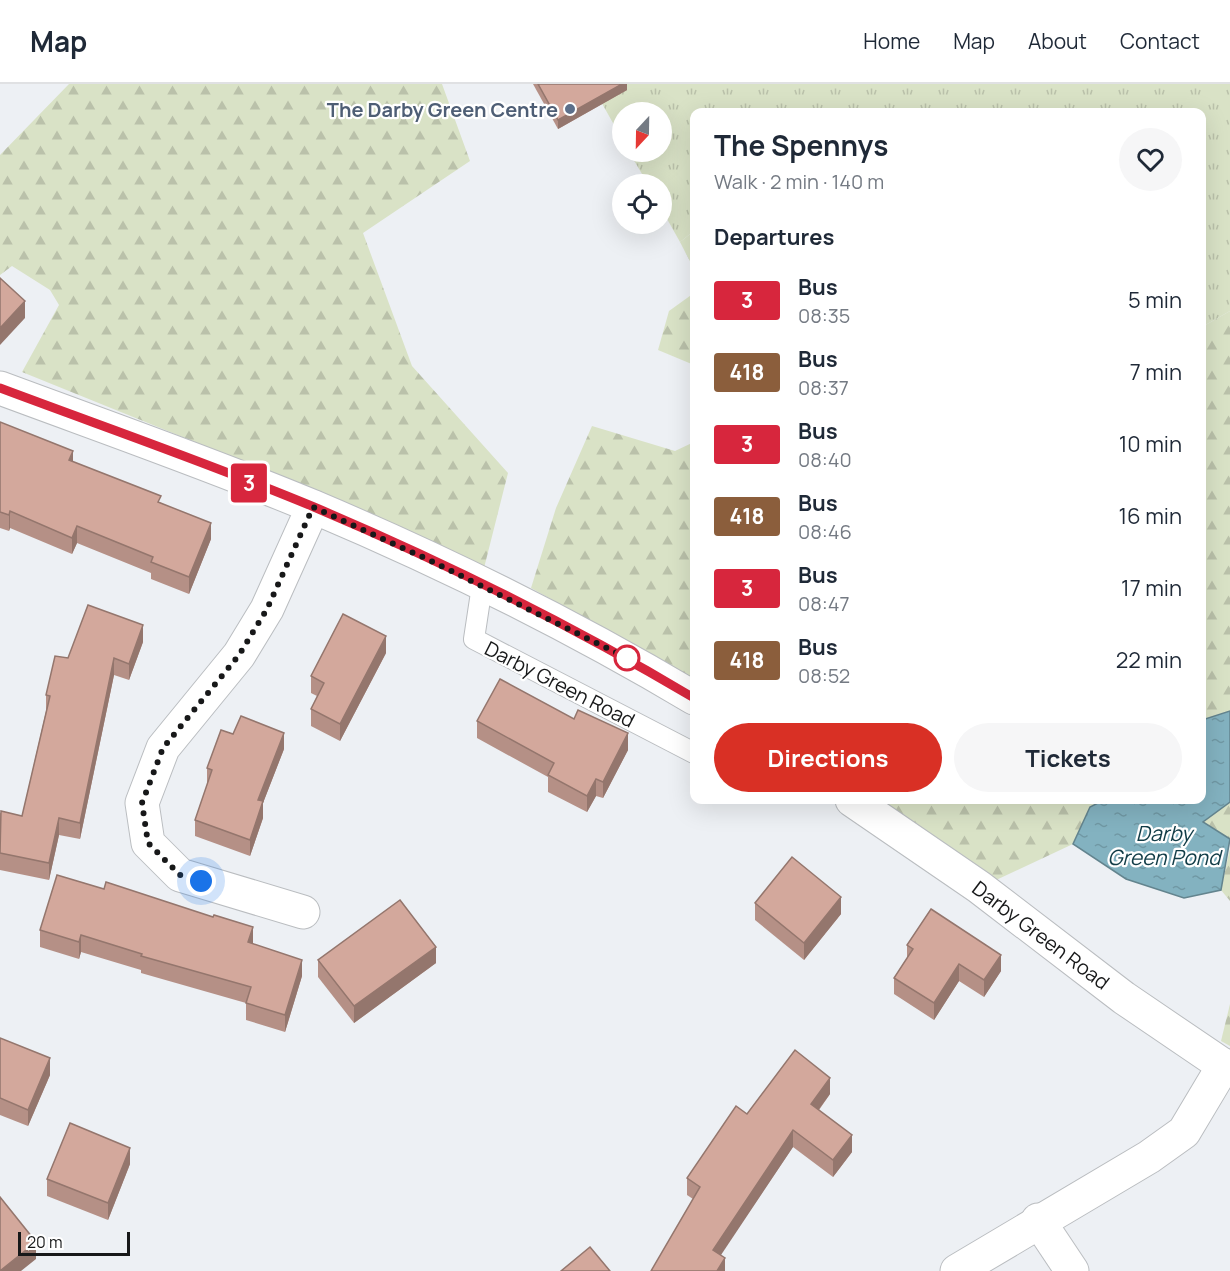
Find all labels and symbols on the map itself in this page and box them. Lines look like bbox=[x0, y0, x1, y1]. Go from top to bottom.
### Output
place label: The Darby Green Centre bbox=[327, 96, 558, 123]
marker: The Darby Green Centre bbox=[563, 102, 577, 116]
north arrow bbox=[612, 102, 672, 162]
line badge: 3 bbox=[230, 464, 268, 502]
street label: Darby Green Road bbox=[480, 634, 640, 734]
unlabelled marker bbox=[614, 645, 640, 671]
water label: Darby Green Pond bbox=[1108, 819, 1223, 871]
your location bbox=[186, 866, 216, 896]
street label: Darby Green Road bbox=[967, 875, 1115, 995]
scale bar bbox=[18, 1229, 130, 1256]

